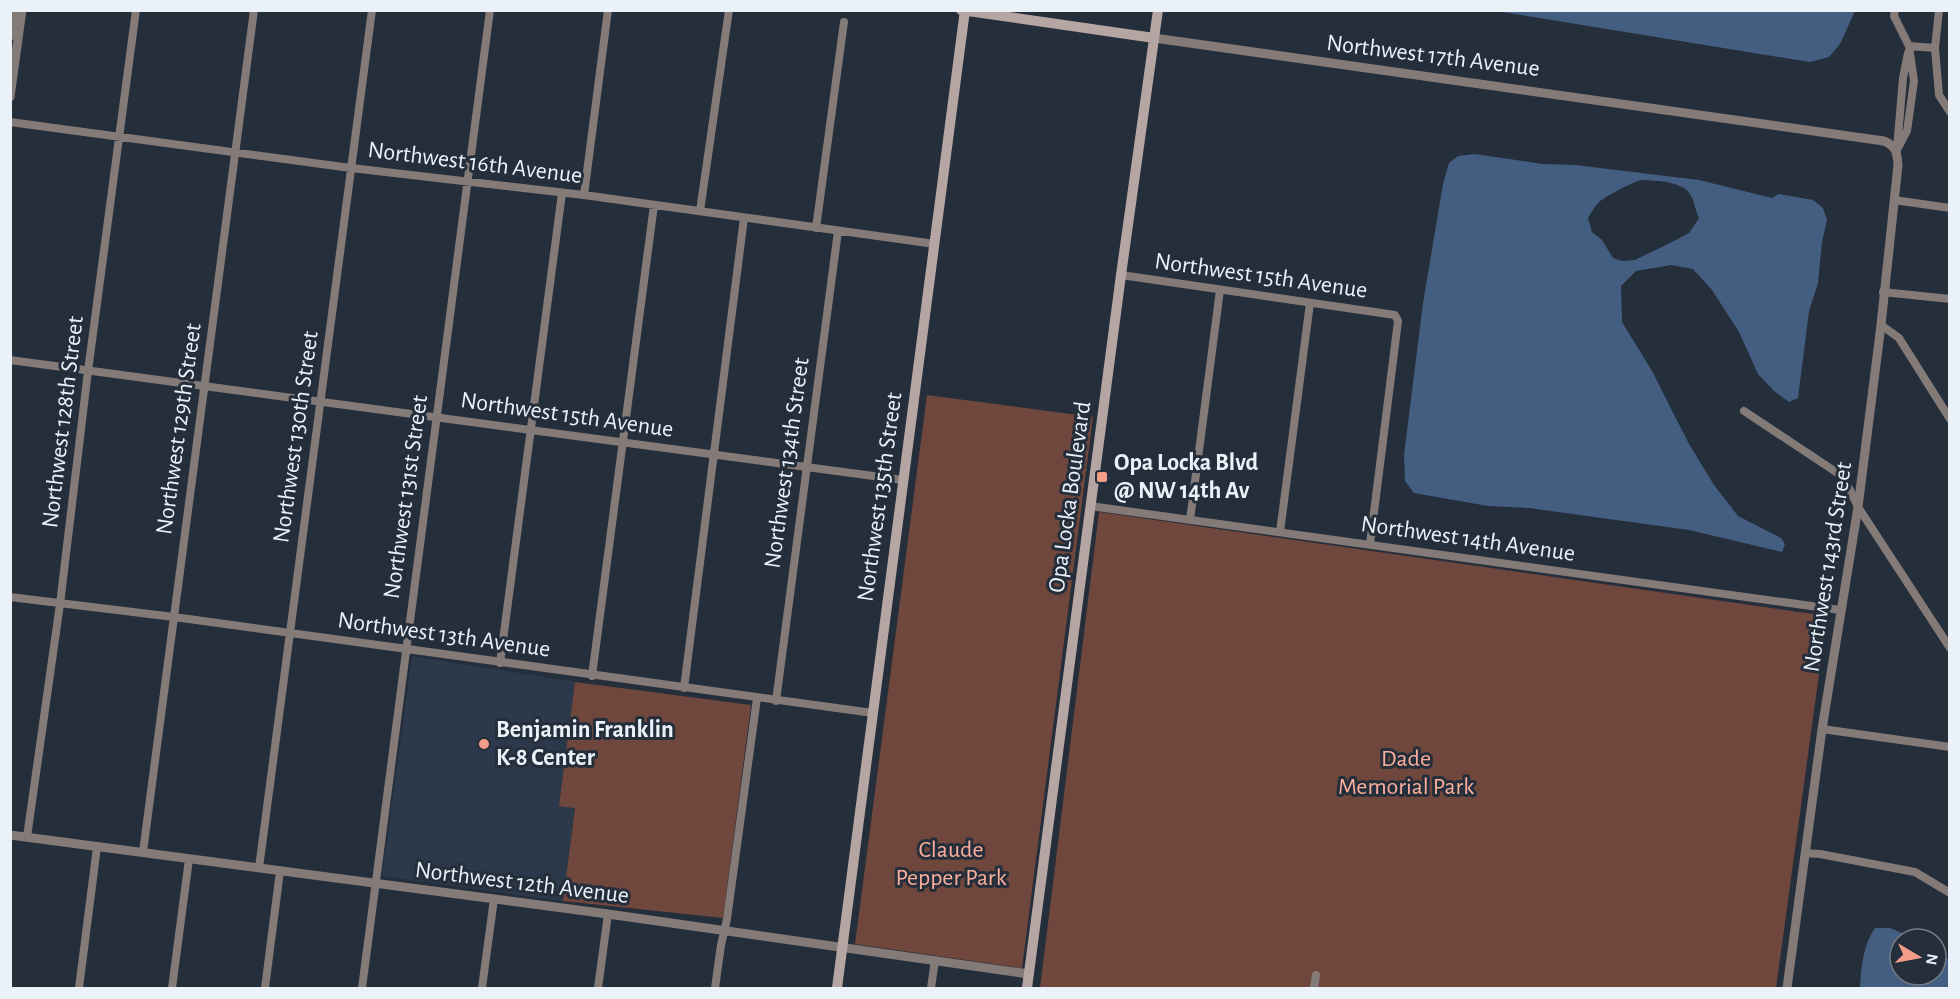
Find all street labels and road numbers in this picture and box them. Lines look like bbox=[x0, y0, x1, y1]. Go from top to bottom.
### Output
street label: Northwest 17th Avenue bbox=[1325, 31, 1541, 81]
street label: Northwest 16th Avenue bbox=[366, 138, 584, 188]
street label: Northwest 15th Avenue bbox=[1153, 249, 1369, 303]
street label: Northwest 128th Street bbox=[38, 314, 88, 529]
street label: Northwest 129th Street bbox=[152, 321, 206, 536]
street label: Northwest 130th Street bbox=[269, 329, 323, 544]
street label: Northwest 134th Street bbox=[760, 356, 814, 570]
street label: Northwest 15th Avenue bbox=[459, 388, 675, 442]
street label: Northwest 135th Street bbox=[853, 390, 907, 603]
street label: Northwest 131st Street bbox=[380, 393, 432, 601]
street label: Opa Locka Boulevard bbox=[1045, 400, 1095, 594]
street label: Northwest 143rd Street bbox=[1800, 460, 1857, 674]
street label: Northwest 14th Avenue bbox=[1359, 512, 1577, 566]
street label: Northwest 13th Avenue bbox=[336, 608, 552, 662]
street label: Northwest 12th Avenue bbox=[414, 858, 630, 908]

